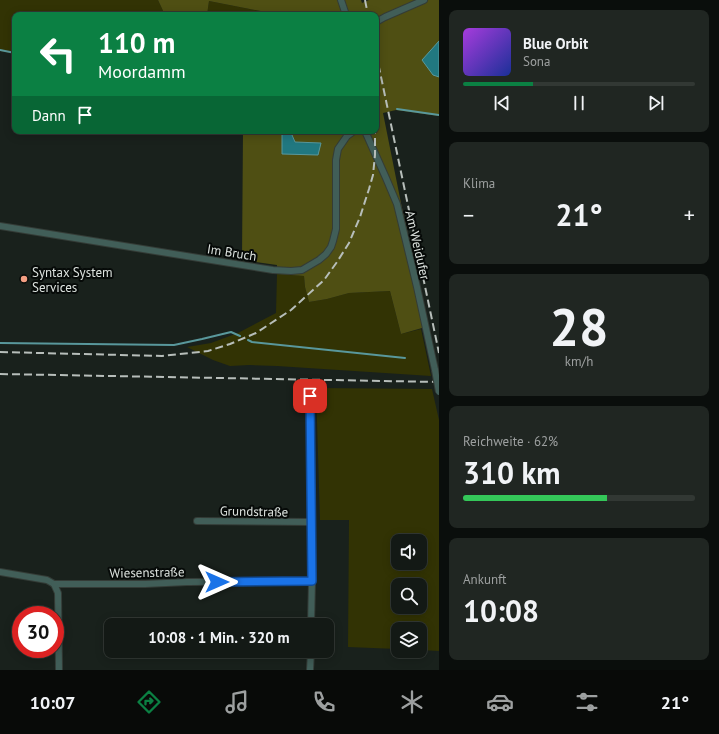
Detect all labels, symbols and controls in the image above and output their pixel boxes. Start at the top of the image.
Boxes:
text: 110 m [98,24,175,61]
icon: left [32,28,84,80]
text: Blue Orbit [523,34,588,53]
text: Sona [523,53,550,70]
text: Moordamm [98,60,186,83]
icon: previous [491,92,513,114]
icon: pause [568,92,590,114]
icon: next [645,92,667,114]
icon: arrive [74,104,96,126]
text: Dann [32,106,66,125]
text: Klima [463,175,495,192]
text: 21° [555,195,603,234]
text: − [463,201,474,229]
text: + [684,201,695,229]
street label: Am Weidufer [401,209,434,282]
street label: Im Bruch [206,240,258,265]
place label: Syntax System Services [32,264,113,296]
marker: Syntax System Services [19,274,29,284]
text: 28 [550,293,608,360]
text: km/h [565,353,593,370]
pin [293,379,327,413]
icon: arrive [299,385,321,407]
text: Reichweite · 62% [463,433,558,450]
text: 310 km [463,453,561,492]
street label: Grundstraße [220,502,288,521]
map controls [391,534,427,658]
button: sound [391,534,427,570]
position arrow [196,561,238,603]
street label: Wiesenstraße [109,563,185,582]
text: Ankunft [463,571,506,588]
button: search [391,578,427,614]
text: 10:08 [463,591,539,630]
speed limit sign: 30 [12,606,64,658]
button: layers [391,622,427,658]
text: 10:08 · 1 Min. · 320 m [148,628,290,647]
icon: directions [135,688,163,716]
icon: music [223,688,251,716]
icon: phone [310,688,338,716]
icon: climate [398,688,426,716]
icon: car [486,688,514,716]
icon: filters [573,688,601,716]
text: 10:07 [30,691,75,714]
text: 21° [661,691,689,714]

